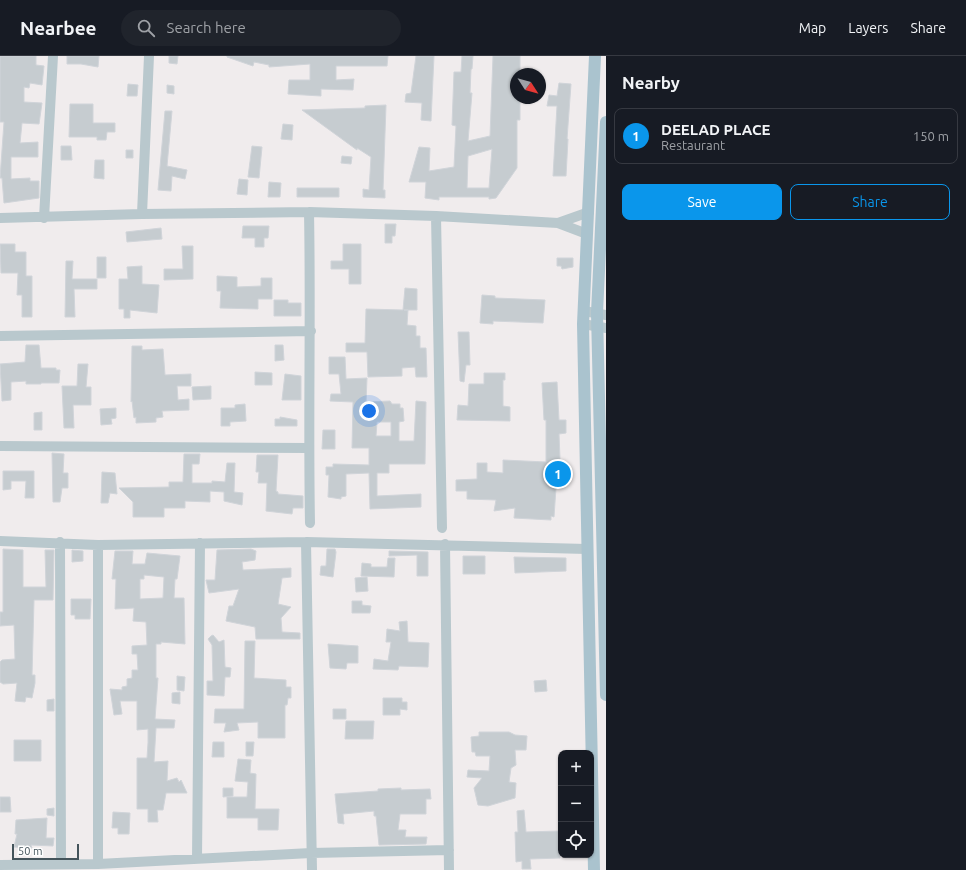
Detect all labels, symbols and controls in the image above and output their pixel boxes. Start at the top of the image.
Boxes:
search box [121,10,401,46]
text: Nearbee [20,17,97,39]
icon: search [135,17,157,39]
text: Search here [167,19,246,36]
text: Map [799,20,826,36]
text: Layers [848,20,888,36]
text: Share [910,20,946,36]
north arrow [510,68,546,104]
text: Nearby [622,73,680,92]
text: DEELAD PLACE [661,121,770,138]
text: 1 [632,129,640,143]
text: 150 m [913,129,949,143]
text: Restaurant [661,138,725,152]
button: Save [622,184,782,220]
button: Share [790,184,950,220]
your location [359,401,379,421]
pin: 1 [545,459,571,489]
map controls [558,750,594,858]
button: + [558,750,594,786]
button: − [558,786,594,822]
button: locate [558,822,594,858]
scale bar [12,842,79,861]
text: 50 m [18,845,42,857]

